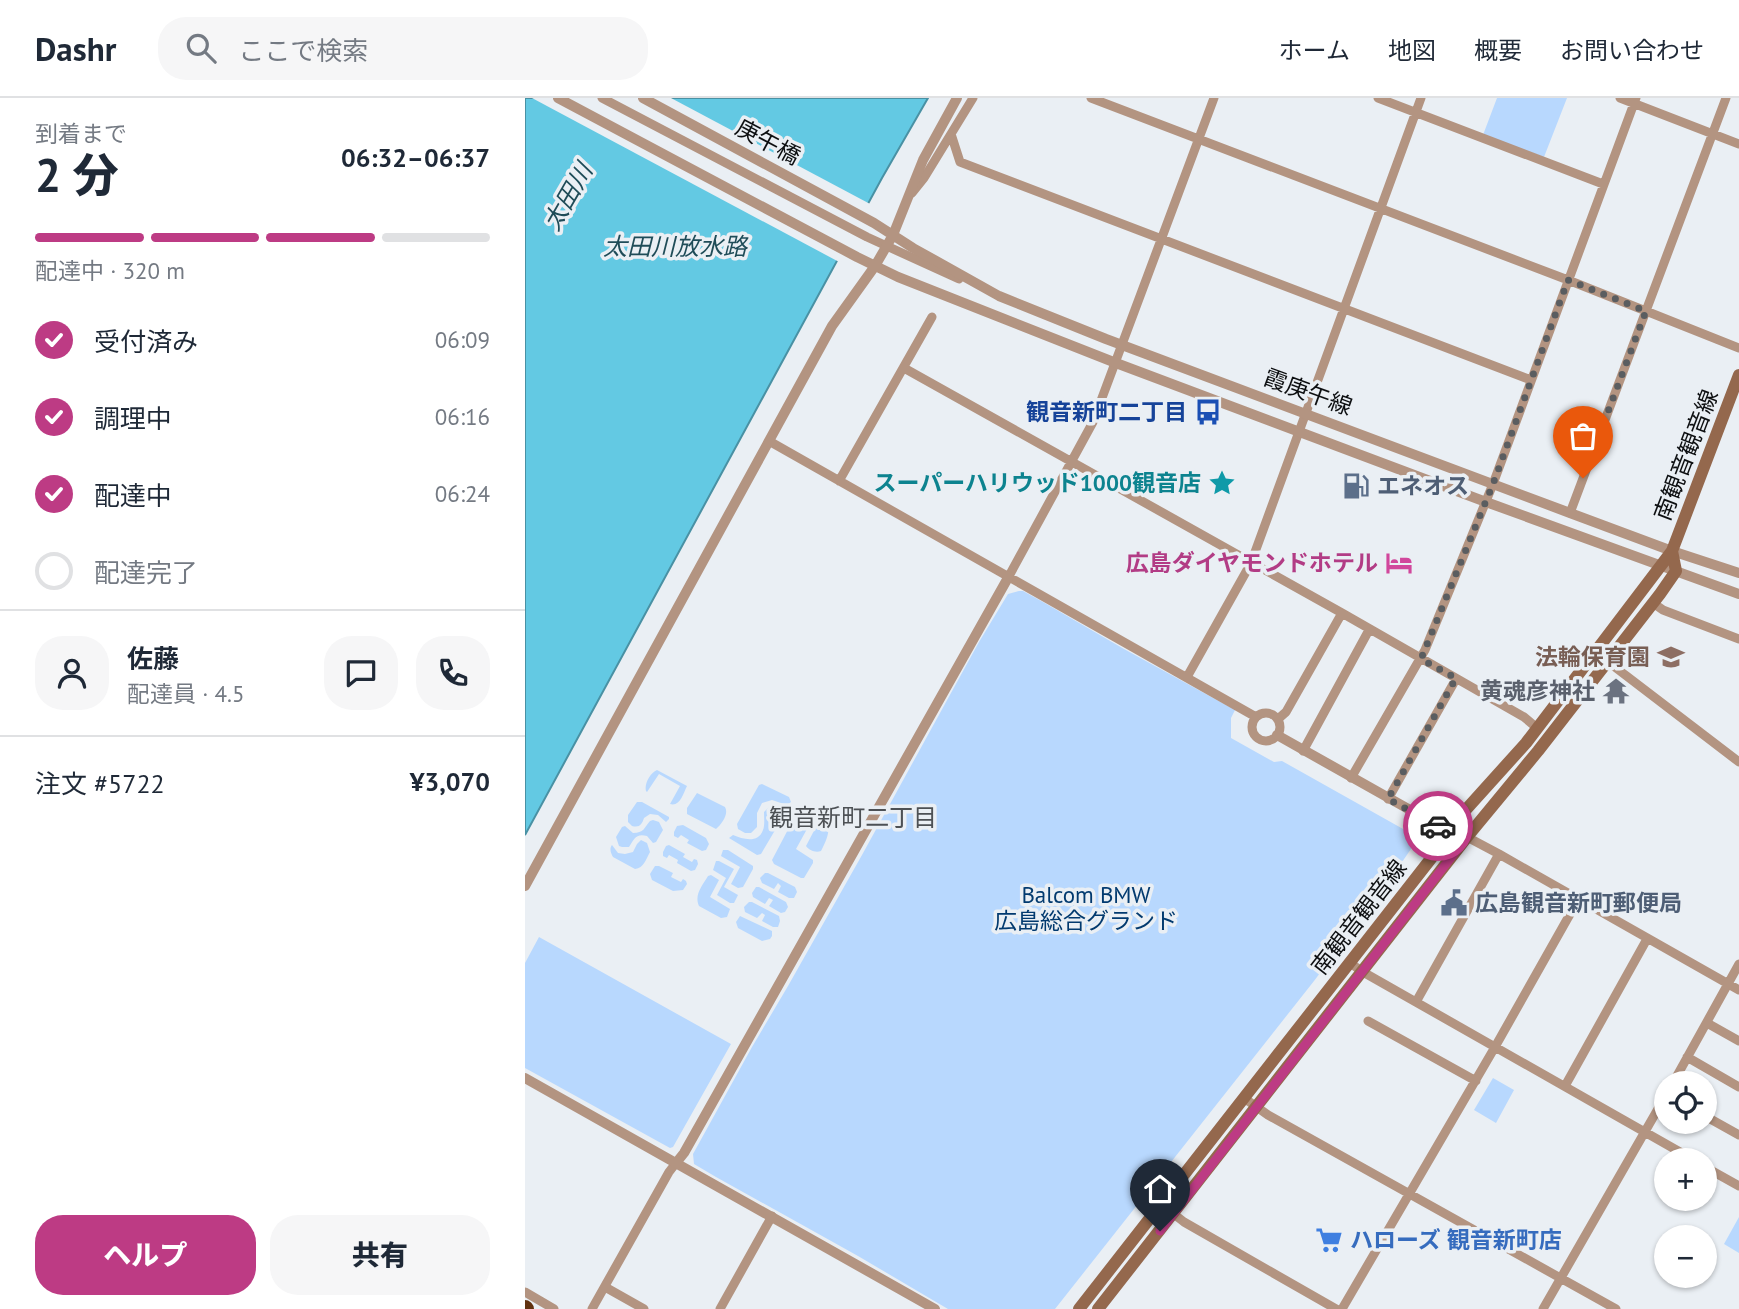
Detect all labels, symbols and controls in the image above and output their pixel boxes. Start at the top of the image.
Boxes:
search box [158,17,648,80]
text: Dashr [35,27,116,70]
icon: search [182,29,220,67]
text: ここで検索 [238,34,368,67]
text: ホーム [1279,35,1350,66]
text: 地図 [1388,35,1436,66]
text: 概要 [1474,35,1522,66]
text: お問い合わせ [1560,35,1704,66]
street label: 庚午橋 [731,113,806,171]
text: 到着まで [35,119,127,148]
text: 06:32–06:37 [341,141,490,174]
text: 2 分 [35,145,119,205]
water label: 太田川 [536,155,600,236]
water label: 太田川放水路 [603,231,749,262]
text: 配達中 · 320 m [35,256,185,285]
icon: check [35,321,73,359]
text: 受付済み [94,325,198,358]
text: 06:09 [435,325,490,354]
street label: 霞庚午線 [1260,362,1356,421]
street label: 南観音観音線 [1647,385,1724,524]
place label: 観音新町二丁目 [1026,397,1187,426]
bus stop icon: 観音新町二丁目 [1193,397,1223,427]
icon: check [35,398,73,436]
text: 調理中 [94,402,172,435]
text: 06:16 [435,402,490,431]
pin [1553,406,1613,478]
icon: bag [1564,417,1602,455]
place label: スーパーハリウッド1000観音店 [874,468,1201,497]
place icon: スーパーハリウッド1000観音店 [1207,468,1237,498]
fuel station icon: エネオス [1341,471,1371,501]
place label: エネオス [1377,471,1469,500]
icon: check [35,475,73,513]
text: 配達中 [94,479,172,512]
text: 06:24 [435,479,490,508]
place label: 広島ダイヤモンドホテル [1126,548,1378,577]
hotel icon: 広島ダイヤモンドホテル [1384,548,1414,578]
text: 配達完了 [94,556,198,589]
button: person [35,636,109,710]
button: chat [324,636,398,710]
button: phone [416,636,490,710]
text: 佐藤 [127,642,179,675]
place label: 法輪保育園 [1535,642,1650,671]
school or university icon: 法輪保育園 [1656,642,1686,672]
place label: 黄魂彦神社 [1480,676,1595,705]
temple icon: 黄魂彦神社 [1601,676,1631,706]
text: 配達員 · 4.5 [127,679,244,708]
text: ¥3,070 [410,765,490,798]
text: 注文 #5722 [35,767,165,800]
courier [1403,791,1473,861]
district label: 観音新町二丁目 [769,802,937,833]
icon: car [1419,807,1457,845]
street label: 南観音観音線 [1305,853,1413,980]
park label: Balcom BMW 広島総合グランド [994,880,1178,935]
public building icon: 広島観音新町郵便局 [1439,888,1469,918]
place label: 広島観音新町郵便局 [1475,888,1682,917]
map controls [1654,1071,1717,1288]
button: locate [1654,1071,1717,1134]
button: + [1654,1148,1717,1211]
pin [1130,1159,1190,1231]
icon: home [1141,1170,1179,1208]
button: ヘルプ [35,1215,256,1295]
button: 共有 [270,1215,490,1295]
supermarket icon: ハローズ 観音新町店 [1314,1225,1344,1255]
place label: ハローズ 観音新町店 [1350,1225,1562,1254]
button: − [1654,1225,1717,1288]

